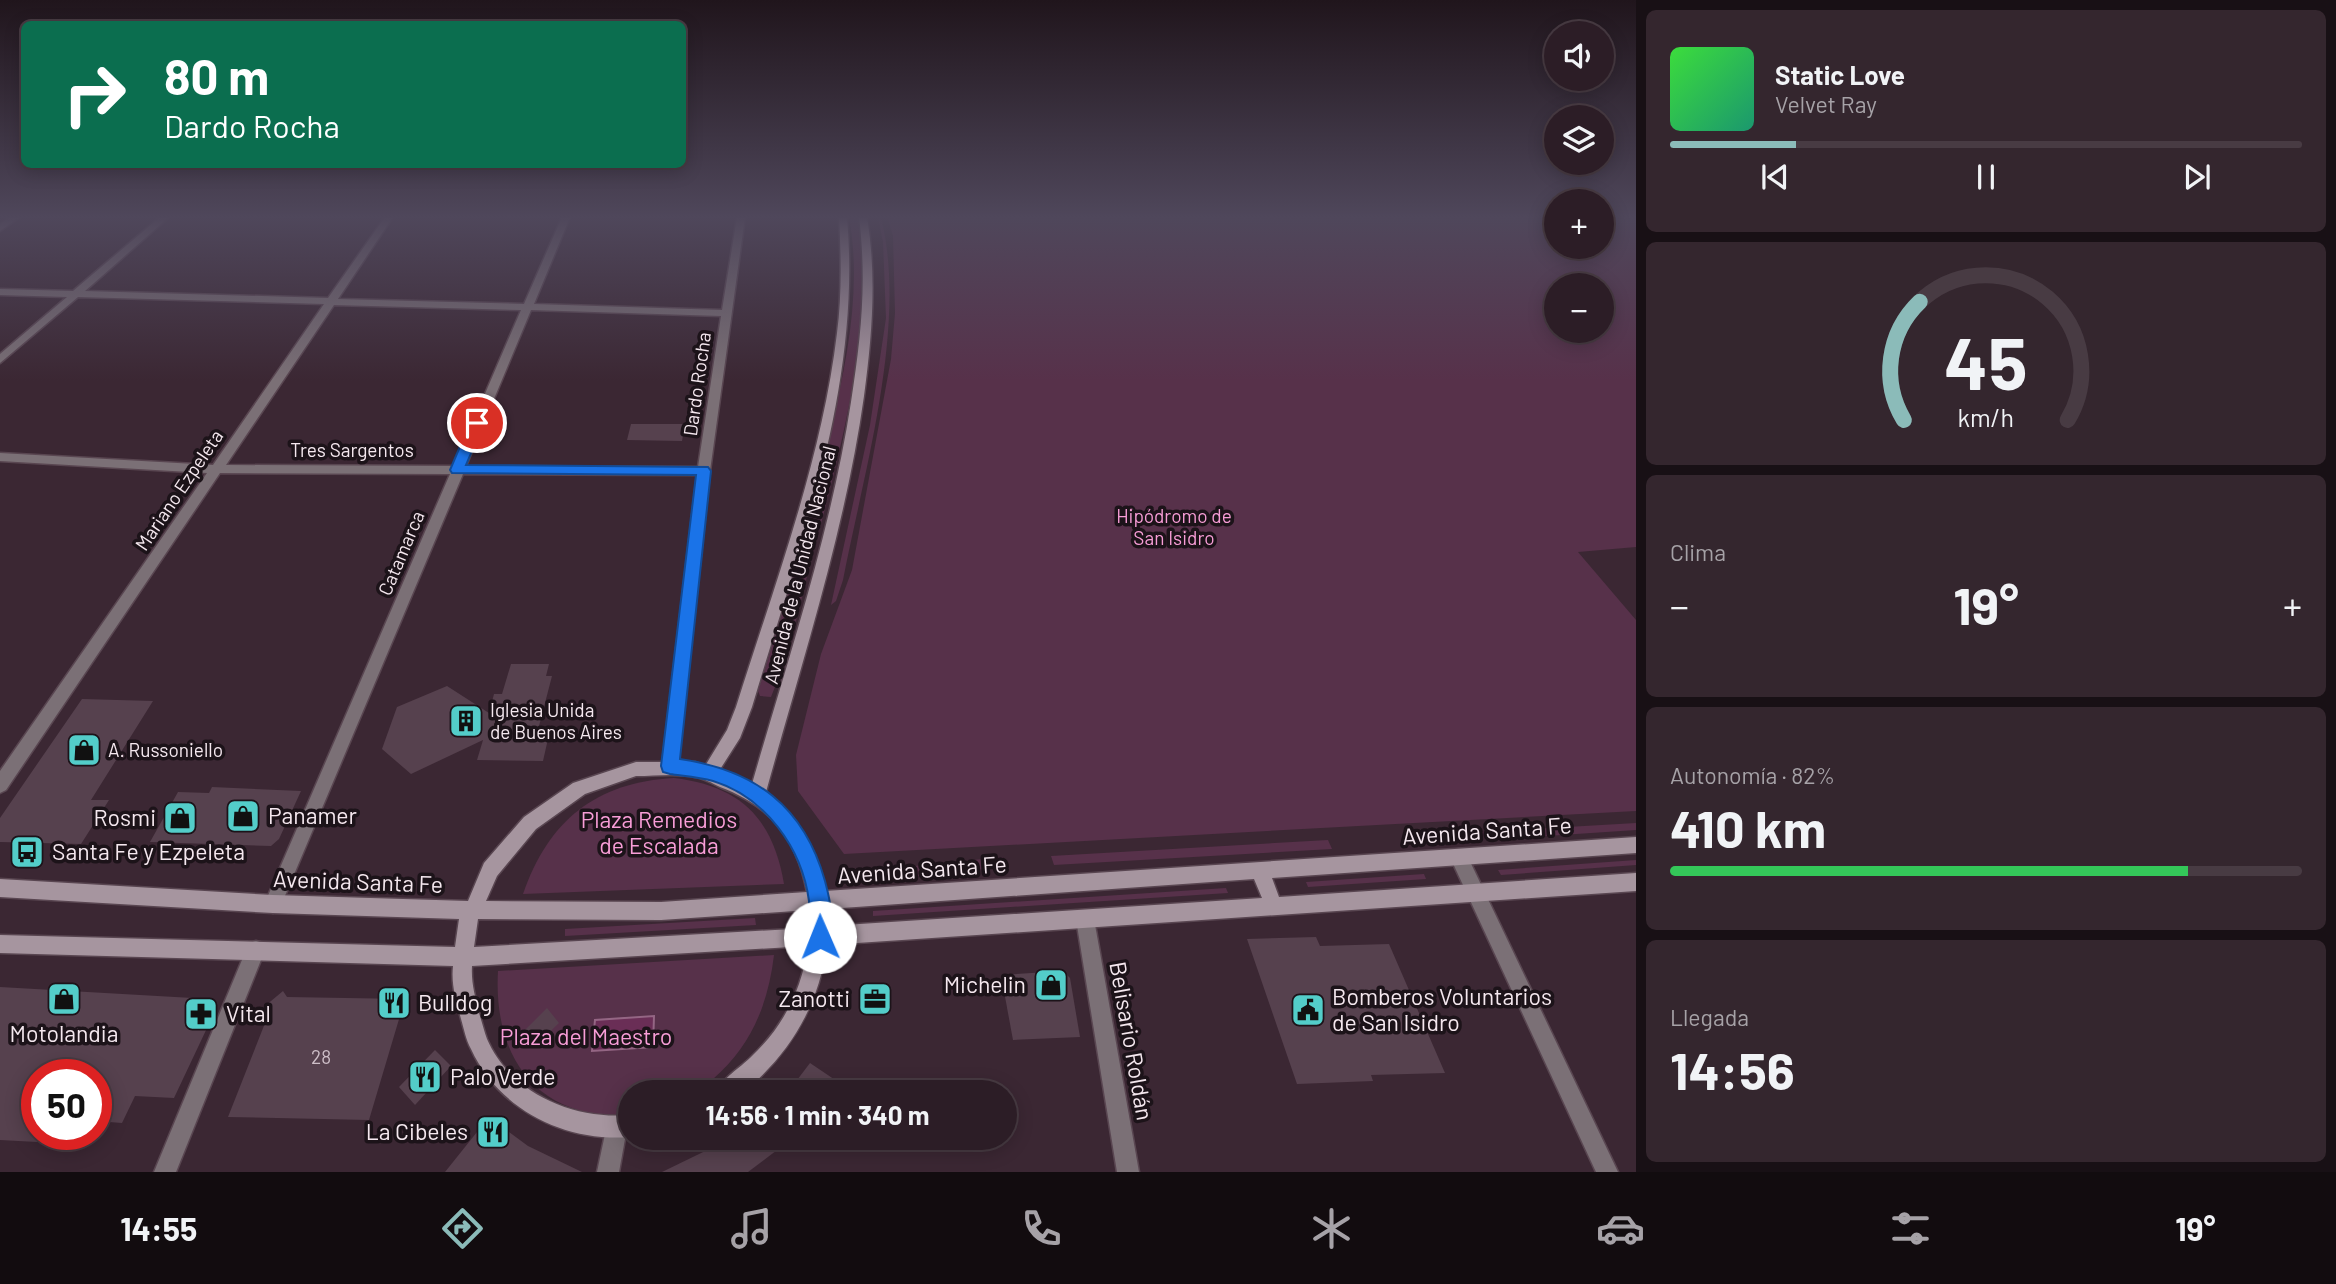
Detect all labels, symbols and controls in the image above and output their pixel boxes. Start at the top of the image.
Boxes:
map controls [1544,21,1614,343]
button: sound [1544,21,1614,91]
text: 80 m [164,46,269,105]
icon: right [49,49,140,140]
text: Static Love [1775,59,1905,90]
text: Velvet Ray [1775,90,1877,118]
button: layers [1544,105,1614,175]
text: Dardo Rocha [164,106,340,144]
icon: previous [1756,158,1794,196]
icon: pause [1967,158,2005,196]
icon: next [2178,158,2216,196]
button: + [1544,189,1614,259]
button: − [1544,273,1614,343]
text: 45 [1944,317,2028,405]
street label: Dardo Rocha [678,331,715,437]
pin [447,393,507,453]
text: km/h [1958,401,2014,431]
icon: arrive [458,404,496,442]
street label: Mariano Ezpeleta [130,425,227,554]
street label: Tres Sargentos [290,438,414,461]
street label: Avenida de la Unidad Nacional [759,443,840,686]
park label: Hipódromo de San Isidro [1116,504,1232,549]
street label: Catamarca [372,507,429,598]
text: Clima [1670,538,1726,566]
text: 19° [1953,573,2019,635]
text: − [1670,582,1689,628]
text: + [2283,582,2302,628]
place label: Iglesia Unida de Buenos Aires [490,698,622,743]
building icon: Iglesia Unida de Buenos Aires [447,702,485,740]
shop icon: A. Russoniello [65,731,103,769]
place label: A. Russoniello [108,738,223,761]
text: Autonomía · 82% [1670,761,1835,789]
text: 410 km [1670,796,1826,858]
shop icon: Panamer [224,797,262,835]
shop icon: Rosmi [161,799,199,837]
place label: Panamer [268,801,358,829]
place label: Rosmi [94,803,156,831]
park label: Plaza Remedios de Escalada [581,805,737,859]
street label: Avenida Santa Fe [1401,810,1573,850]
bus stop icon: Santa Fe y Ezpeleta [8,833,46,871]
place label: Santa Fe y Ezpeleta [52,837,245,865]
street label: Avenida Santa Fe [836,849,1008,889]
street label: Avenida Santa Fe [273,864,443,898]
position arrow [783,900,857,974]
street label: Belisario Roldán [1104,959,1160,1122]
shop icon: Michelin [1032,966,1070,1004]
place label: Michelin [944,970,1026,998]
shop icon: Motolandia [45,980,83,1018]
office icon: Zanotti [856,980,894,1018]
place label: Bomberos Voluntarios de San Isidro [1332,982,1552,1036]
restaurant icon: Bulldog [375,984,413,1022]
place label: Zanotti [778,984,850,1012]
place label: Bulldog [418,988,492,1016]
public building icon: Bomberos Voluntarios de San Isidro [1289,991,1327,1029]
pharmacy icon: Vital [182,995,220,1033]
place label: Vital [226,999,271,1027]
text: Llegada [1670,1003,1749,1031]
place label: Motolandia [10,1019,118,1047]
park label: Plaza del Maestro [500,1022,672,1050]
text: 14:56 [1670,1038,1795,1100]
house number: 28 [311,1045,331,1068]
restaurant icon: Palo Verde [406,1058,444,1096]
speed limit sign: 50 [21,1059,112,1150]
place label: Palo Verde [450,1062,555,1090]
text: 14:56 · 1 min · 340 m [706,1099,929,1130]
restaurant icon: La Cibeles [474,1113,512,1151]
place label: La Cibeles [366,1117,468,1145]
icon: directions [438,1204,487,1253]
icon: music [727,1204,776,1253]
icon: phone [1017,1204,1066,1253]
icon: climate [1307,1204,1356,1253]
icon: car [1596,1204,1645,1253]
icon: filters [1886,1204,1935,1253]
text: 14:55 [120,1209,197,1247]
text: 19° [2175,1209,2216,1247]

